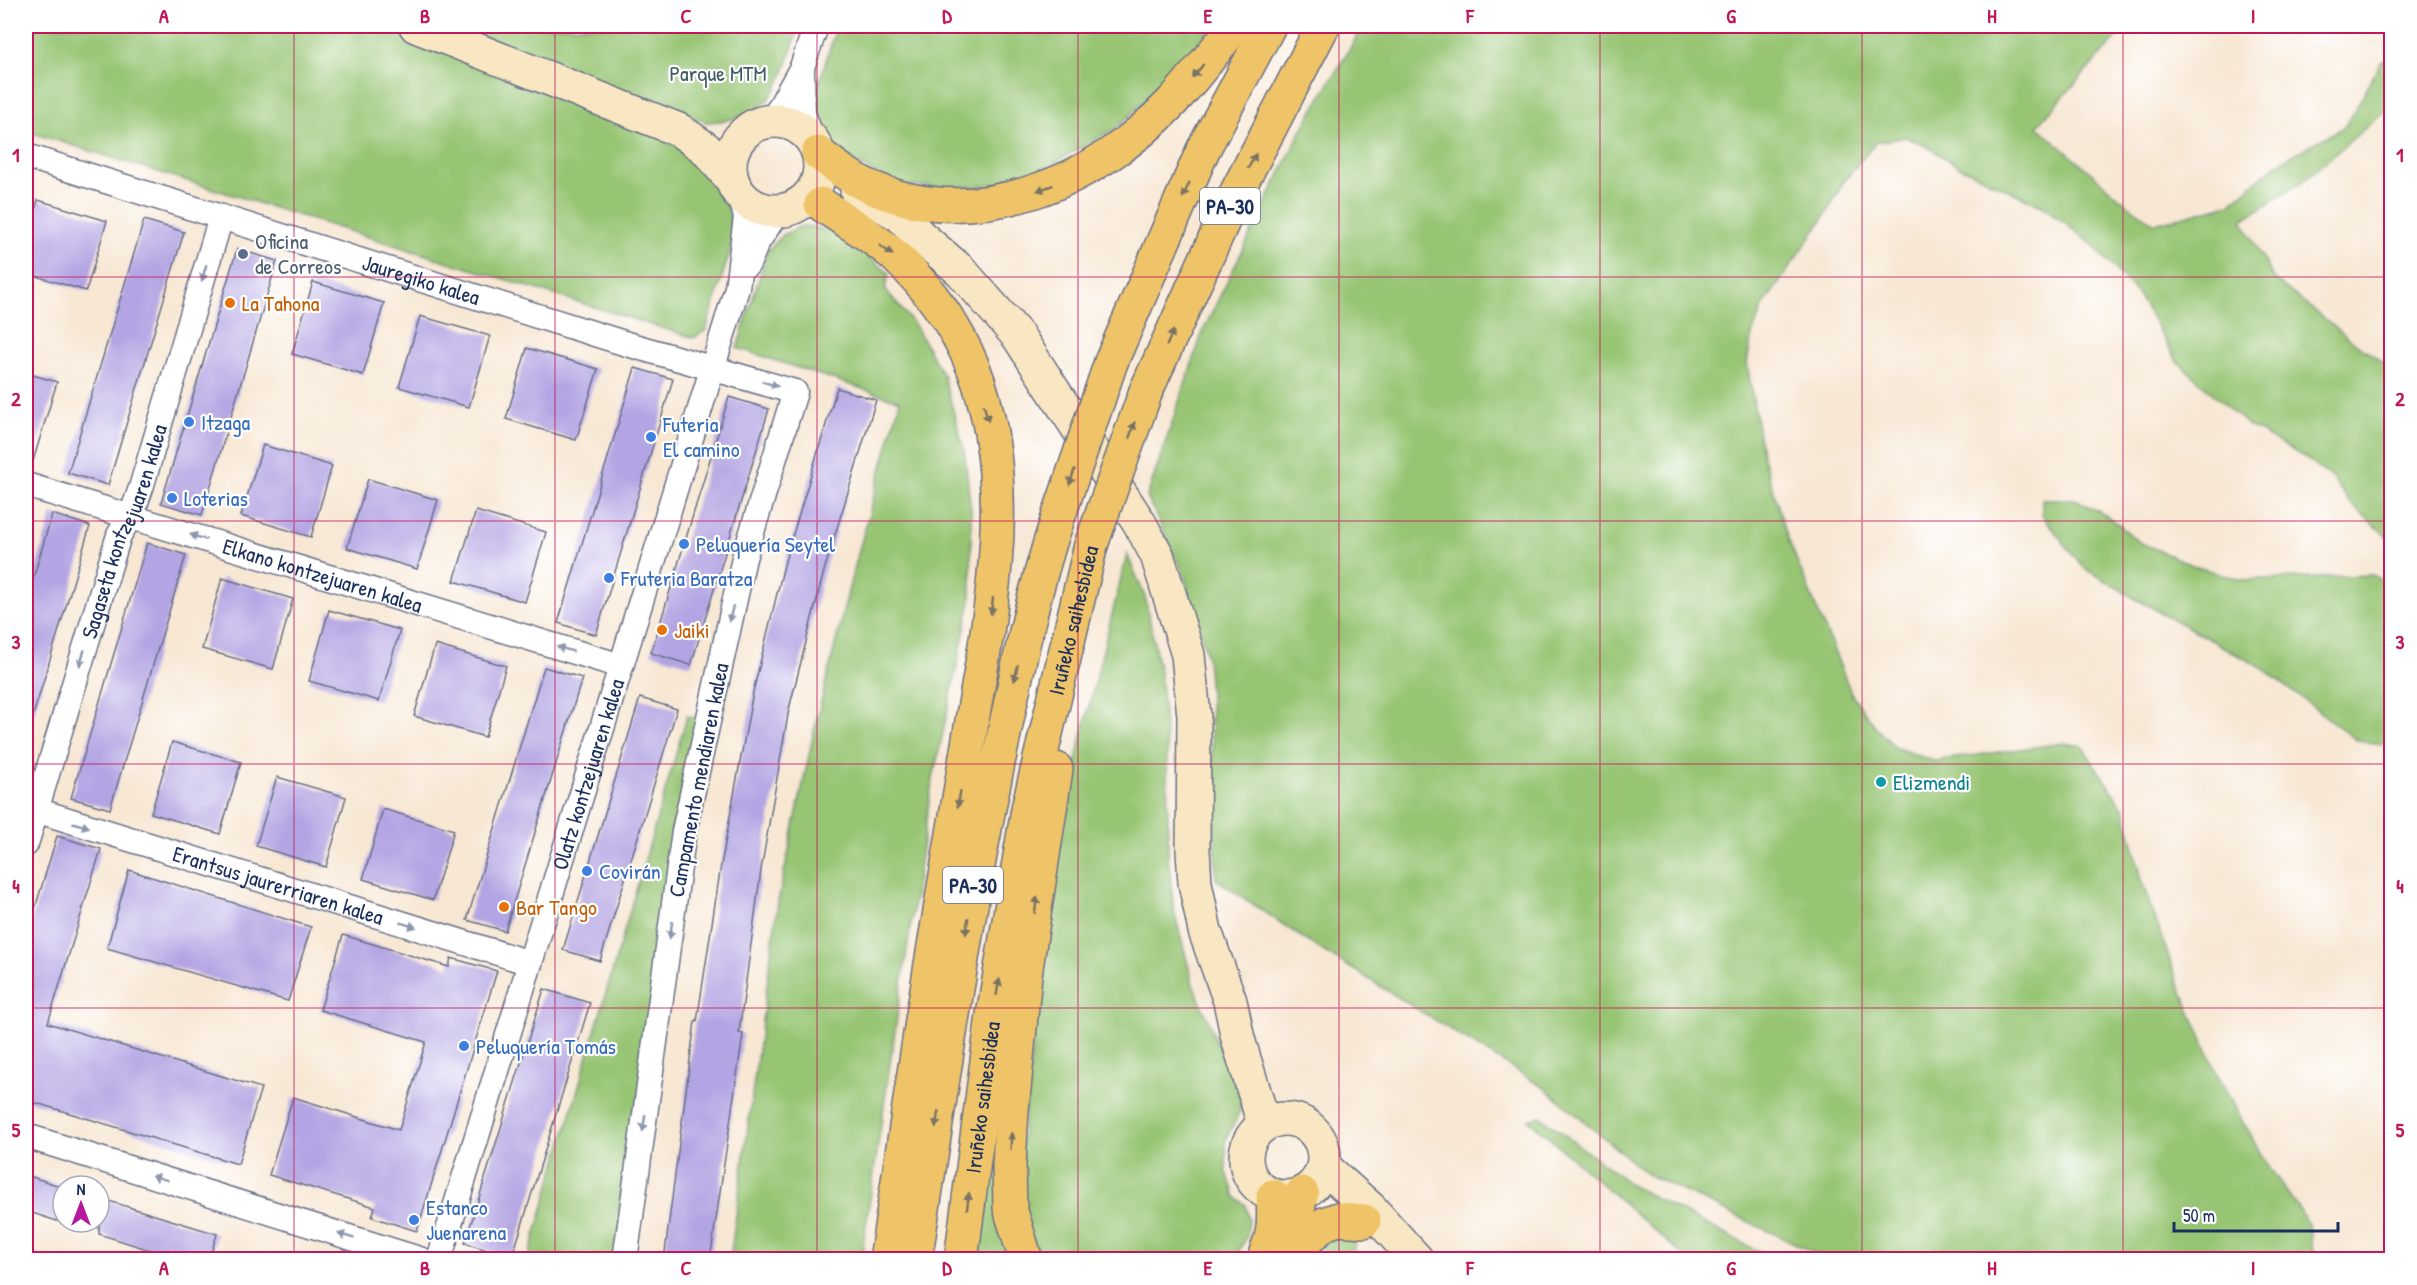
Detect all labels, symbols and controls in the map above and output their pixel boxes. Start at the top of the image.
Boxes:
text: A [159,2,169,29]
text: B [420,2,430,29]
text: C [681,2,692,29]
text: D [942,2,952,29]
text: E [1204,2,1213,29]
text: F [1465,2,1475,29]
text: G [1726,2,1736,29]
text: H [1987,2,1997,29]
text: I [2251,2,2255,29]
park label: Parque MTM [670,58,766,88]
one-way arrow [1191,63,1204,79]
text: 1 [12,141,20,168]
text: 1 [2396,141,2404,168]
one-way arrow [1247,152,1257,169]
one-way arrow [1181,181,1191,199]
one-way arrow [1036,184,1054,193]
road number: PA-30 [1200,188,1260,224]
place label: Oficina de Correos [255,226,341,281]
one-way arrow [877,244,893,256]
marker: Oficina de Correos [236,247,250,261]
street label: Jauregiko kalea [359,247,484,312]
one-way arrow [199,264,208,282]
place label: La Tahona [242,288,320,318]
marker: La Tahona [223,296,237,310]
one-way arrow [1165,328,1175,346]
one-way arrow [761,380,779,389]
text: 2 [11,385,21,412]
text: 2 [2395,385,2405,412]
one-way arrow [982,404,991,422]
place label: Itzaga [201,407,251,437]
place label: Futeria El camino [662,409,740,464]
marker: Itzaga [182,415,196,429]
street label: Sagaseta kontzejuaren kalea [74,420,174,642]
one-way arrow [1127,421,1137,439]
marker: Futeria El camino [644,430,658,444]
one-way arrow [1066,468,1076,486]
place label: Loterias [184,483,248,513]
marker: Loterias [165,491,179,505]
place label: Peluquería Seytel [696,529,835,559]
street label: Elkano kontzejuaren kalea [219,531,426,620]
one-way arrow [189,532,207,541]
marker: Peluquería Seytel [677,537,691,551]
street label: Iruñeko saihesbidea [1041,542,1105,698]
place label: Fruteria Baratza [620,563,753,593]
marker: Fruteria Baratza [602,571,616,585]
one-way arrow [987,597,996,616]
one-way arrow [725,605,735,624]
place label: Jaiki [674,615,710,645]
marker: Jaiki [655,623,669,637]
text: 3 [12,628,21,655]
text: 3 [2396,628,2405,655]
one-way arrow [556,644,574,653]
one-way arrow [77,649,86,667]
street label: Campamento mendiaren kalea [661,660,735,900]
one-way arrow [1011,664,1021,682]
street label: Olatz kontzejuaren kalea [544,675,631,874]
place label: Elizmendi [1893,767,1970,797]
marker: Elizmendi [1874,775,1888,789]
one-way arrow [954,789,963,808]
one-way arrow [72,821,90,830]
street label: Erantsus jaurerriaren kalea [169,838,388,932]
place label: Covirán [599,856,661,886]
marker: Covirán [580,864,594,878]
road number: PA-30 [943,867,1003,903]
text: 4 [12,872,20,899]
text: 4 [2396,872,2404,899]
place label: Bar Tango [516,892,597,922]
one-way arrow [1032,896,1041,915]
marker: Bar Tango [497,900,511,914]
one-way arrow [962,917,971,936]
one-way arrow [666,920,676,939]
one-way arrow [399,921,417,930]
one-way arrow [993,978,1002,997]
street label: Iruñeko saihesbidea [957,1019,1007,1175]
place label: Peluquería Tomás [476,1031,616,1061]
marker: Peluquería Tomás [457,1039,471,1053]
one-way arrow [933,1110,942,1129]
one-way arrow [640,1113,649,1132]
text: 5 [12,1116,21,1143]
text: 5 [2396,1116,2405,1143]
one-way arrow [1006,1131,1015,1150]
one-way arrow [150,1173,168,1182]
north arrow [51,1174,111,1234]
text: N [77,1178,86,1200]
place label: Estanco Juenarena [426,1192,506,1247]
one-way arrow [964,1192,973,1211]
scale bar [2174,1195,2338,1233]
text: 50 m [2183,1203,2215,1228]
marker: Estanco Juenarena [407,1213,421,1227]
one-way arrow [337,1231,355,1240]
text: A [159,1254,169,1281]
text: B [420,1254,430,1281]
text: C [681,1254,692,1281]
text: D [942,1254,952,1281]
text: E [1204,1254,1213,1281]
text: F [1465,1254,1475,1281]
text: G [1726,1254,1736,1281]
text: H [1987,1254,1997,1281]
text: I [2251,1254,2255,1281]

